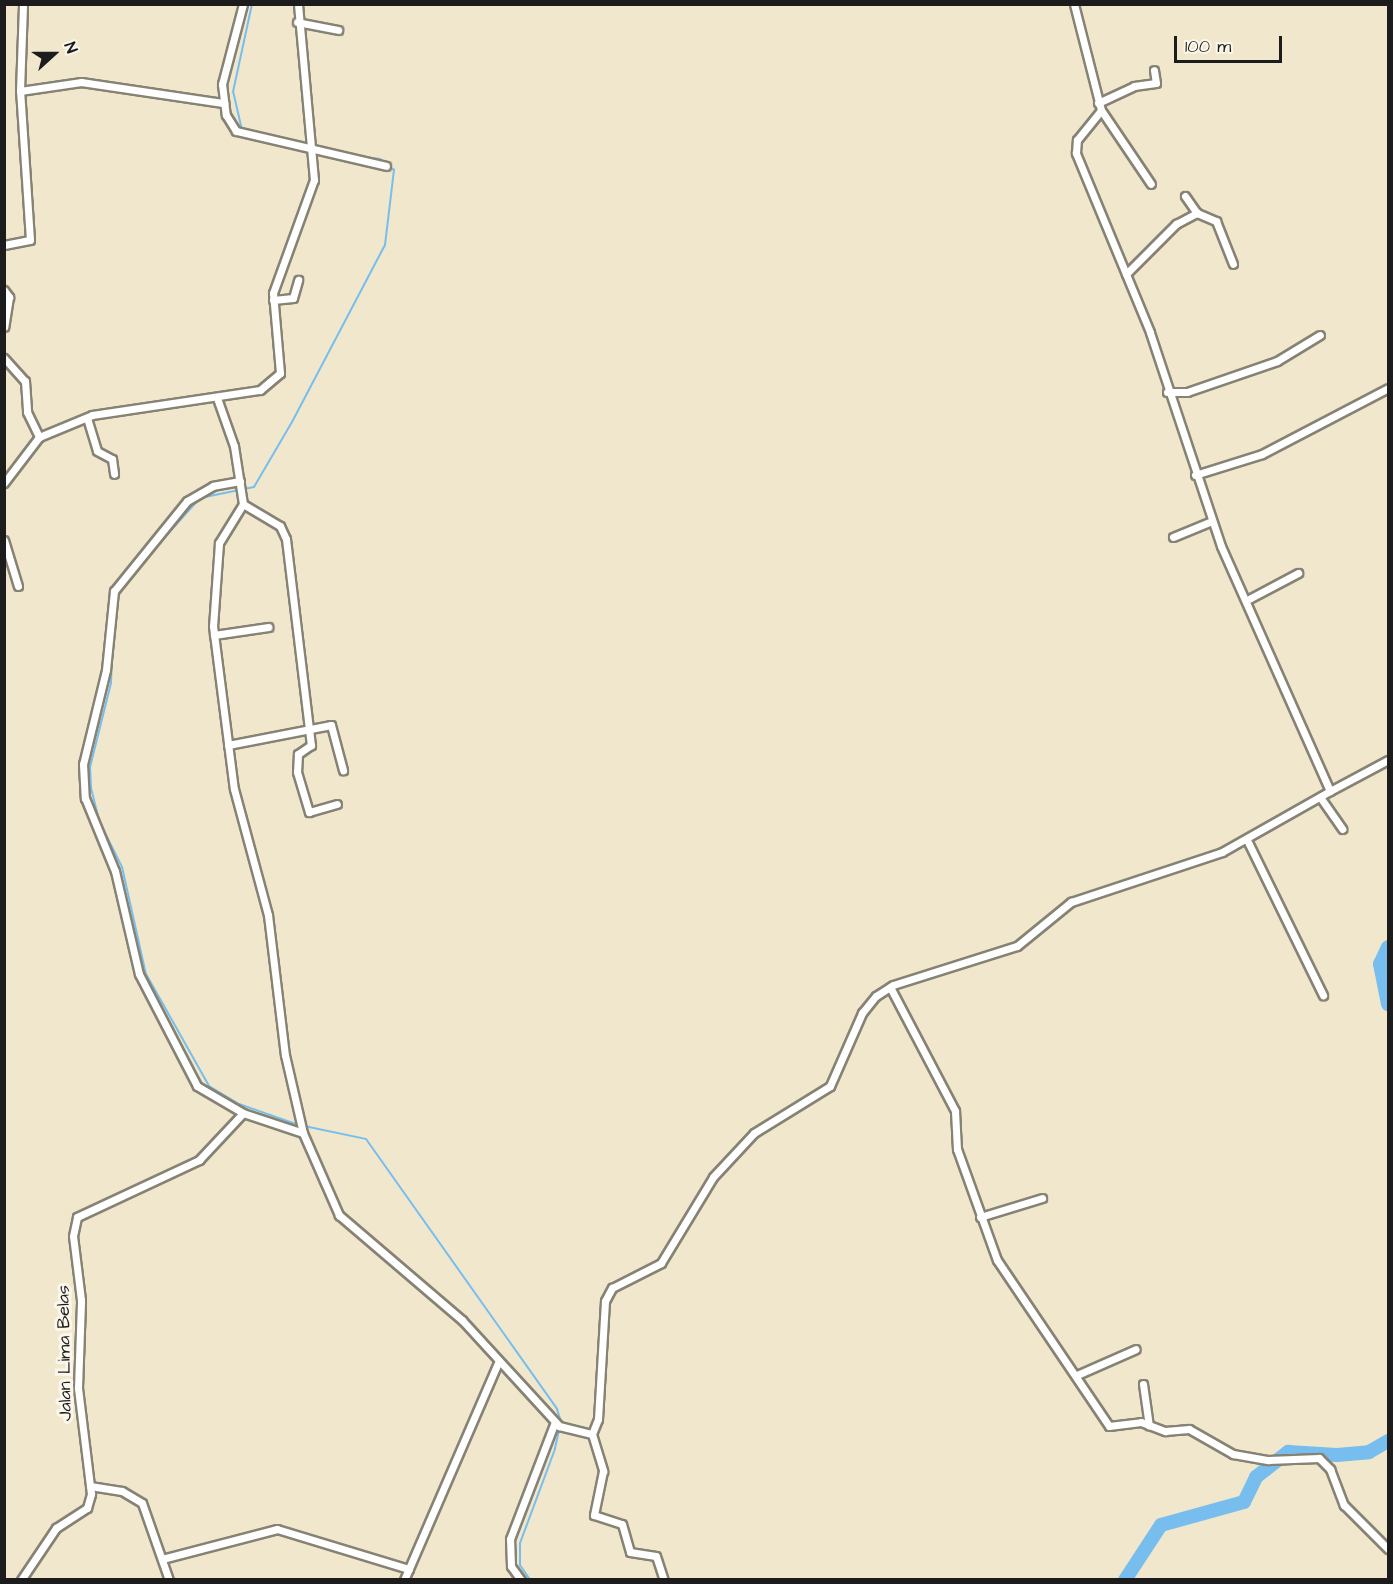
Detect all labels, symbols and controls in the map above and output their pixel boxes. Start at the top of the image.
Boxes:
north arrow [24,24,84,84]
scale bar [1177,24,1285,62]
text: 100 m [1185,34,1231,59]
text: N [59,39,83,56]
street label: Jalan Lima Belas [53,1285,77,1421]

